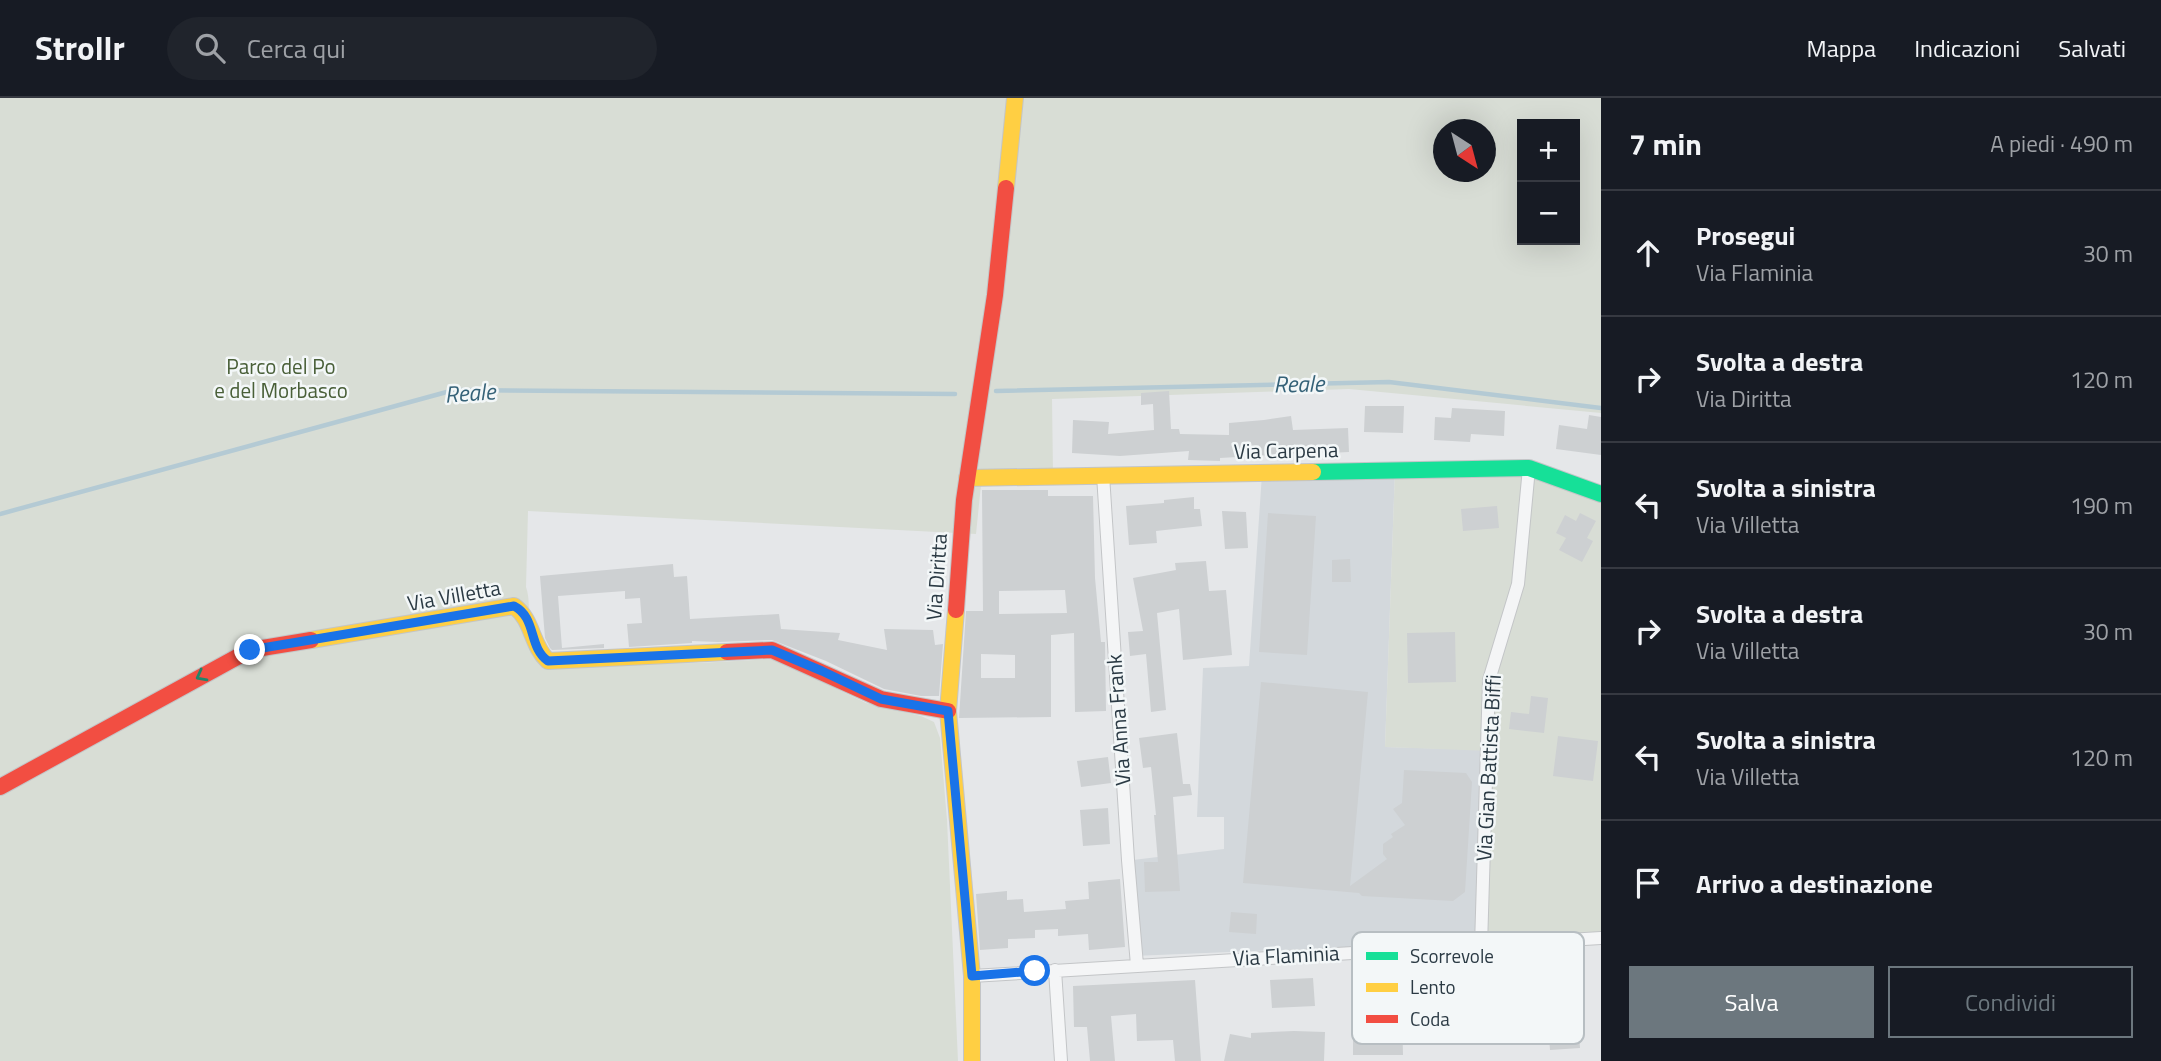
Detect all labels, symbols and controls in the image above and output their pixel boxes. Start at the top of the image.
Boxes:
search box [167,17,657,80]
text: Strollr [35,23,125,73]
icon: search [191,29,229,67]
text: Cerca qui [247,29,346,68]
text: Mappa [1807,30,1876,66]
text: Indicazioni [1914,30,2020,66]
text: Salvati [2058,30,2126,66]
north arrow [1433,119,1496,182]
map controls [1517,119,1580,245]
button: + [1517,119,1580,182]
text: 7 min [1629,121,1702,167]
text: A piedi · 490 m [1990,126,2133,161]
button: − [1517,182,1580,245]
text: Prosegui [1696,216,1795,255]
icon: ahead [1629,234,1667,272]
text: 30 m [2083,236,2133,271]
text: Via Flaminia [1696,255,1813,290]
text: Svolta a destra [1696,342,1863,381]
park label: Parco del Po e del Morbasco [214,350,348,406]
icon: right [1629,360,1667,398]
text: 120 m [2070,362,2133,397]
water label: Reale [1273,366,1326,401]
water label: Reale [444,373,498,412]
text: Via Diritta [1696,381,1792,416]
street label: Via Carpena [1233,433,1339,467]
text: Svolta a sinistra [1696,468,1876,507]
icon: left [1629,486,1667,524]
text: 190 m [2070,488,2133,523]
text: Via Villetta [1696,507,1799,542]
street label: Via Diritta [917,532,955,622]
street label: Via Villetta [405,571,504,619]
text: Svolta a destra [1696,594,1863,633]
icon: right [1629,612,1667,650]
text: 30 m [2083,614,2133,649]
text: Via Villetta [1696,633,1799,668]
route end [234,634,265,665]
street label: Via Anna Frank [1097,653,1139,787]
one-way arrow [196,668,208,681]
street label: Via Gian Battista Biffi [1467,674,1509,862]
text: Svolta a sinistra [1696,720,1876,759]
icon: left [1629,738,1667,776]
text: 120 m [2070,740,2133,775]
text: Via Villetta [1696,759,1799,794]
icon: arrive [1629,864,1667,902]
text: Arrivo a destinazione [1696,864,1933,903]
legend [1352,932,1584,1044]
street label: Via Flaminia [1232,936,1341,974]
text: Scorrevole [1410,941,1494,970]
route start [1019,955,1050,986]
button: Salva [1629,966,1874,1038]
button: Condividi [1888,966,2133,1038]
text: Lento [1410,972,1455,1001]
text: Coda [1410,1004,1450,1033]

